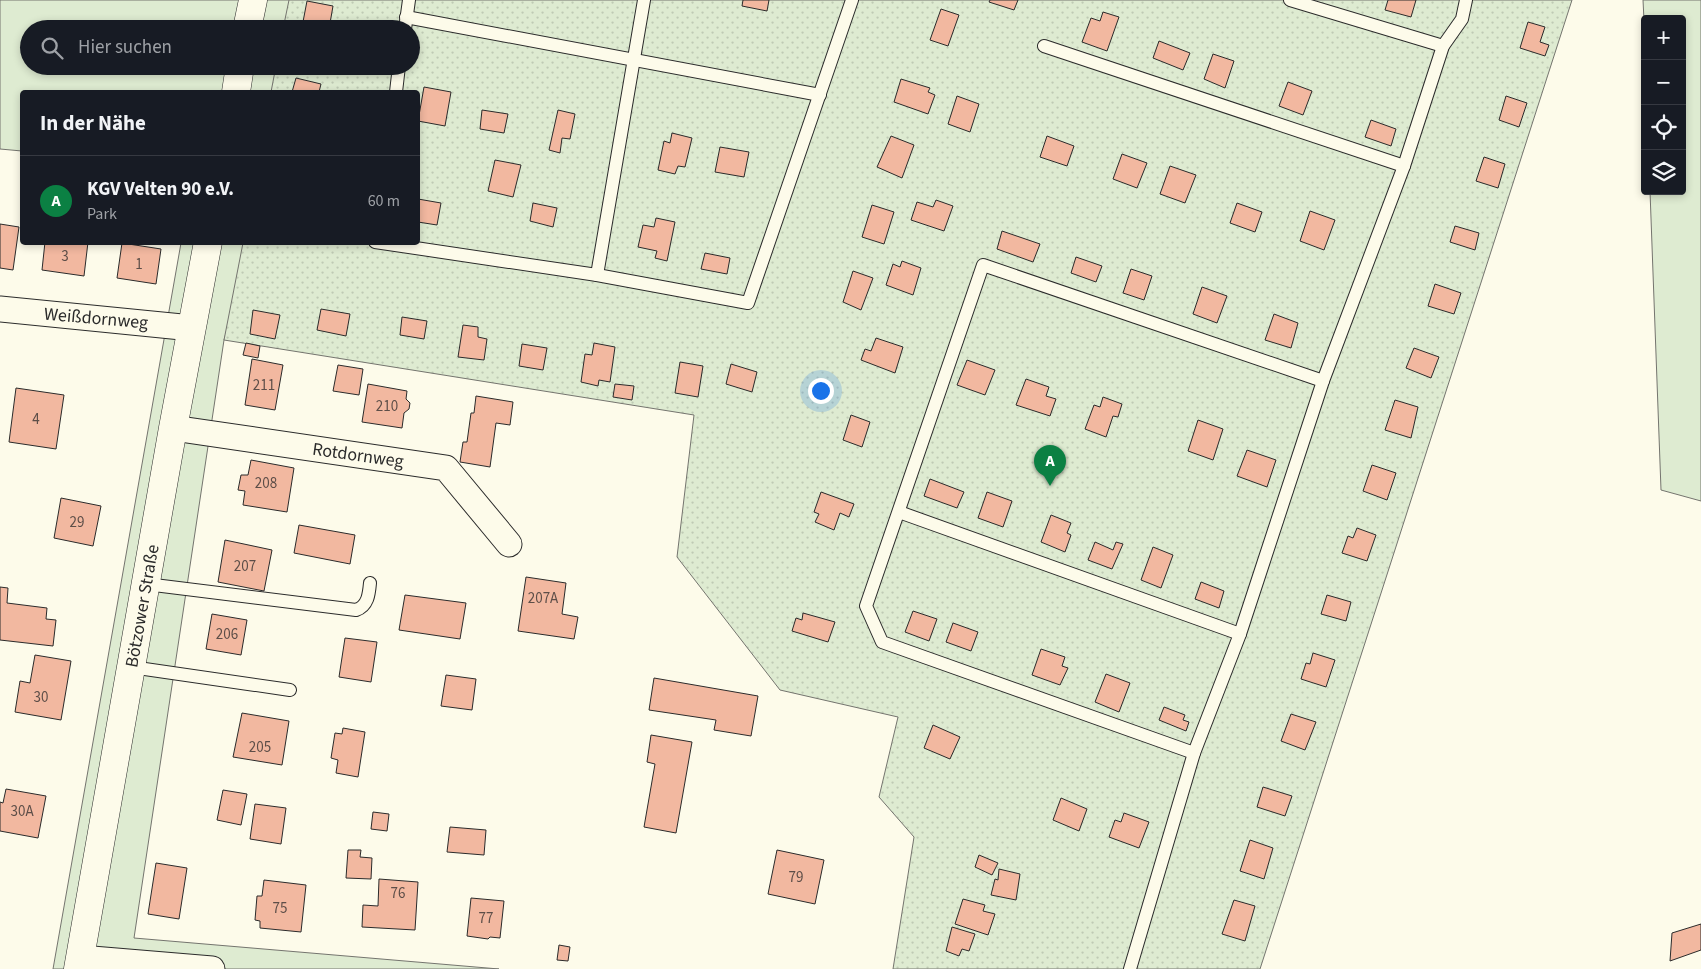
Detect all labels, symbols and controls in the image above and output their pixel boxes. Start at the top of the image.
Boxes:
map controls [1641,15,1686,195]
button: + [1641,15,1686,60]
search box [20,20,420,75]
icon: search [38,34,66,62]
text: Hier suchen [78,34,172,61]
button: − [1641,60,1686,105]
button: locate [1641,105,1686,150]
text: In der Nähe [40,108,146,138]
button: layers [1641,150,1686,195]
text: KGV Velten 90 e.V. [87,176,234,203]
text: A [51,190,61,212]
text: 60 m [368,190,400,212]
text: Park [87,203,117,225]
house number: 3 [61,246,69,267]
house number: 1 [135,254,143,275]
street label: Weißdornweg [43,301,149,336]
house number: 211 [253,375,275,396]
your location [808,378,834,404]
house number: 210 [376,396,398,417]
house number: 4 [32,409,40,430]
street label: Rotdornweg [311,437,405,474]
pin: A [1034,445,1066,486]
house number: 208 [255,473,277,494]
house number: 29 [70,512,84,533]
street label: Bötzower Straße [119,543,166,670]
house number: 207 [234,556,256,577]
house number: 207A [528,588,559,609]
house number: 206 [216,624,238,645]
house number: 30 [34,687,48,708]
house number: 205 [249,737,271,758]
house number: 30A [10,801,34,822]
house number: 79 [789,867,803,888]
house number: 76 [391,883,405,904]
house number: 75 [273,898,287,919]
house number: 77 [479,908,493,929]

